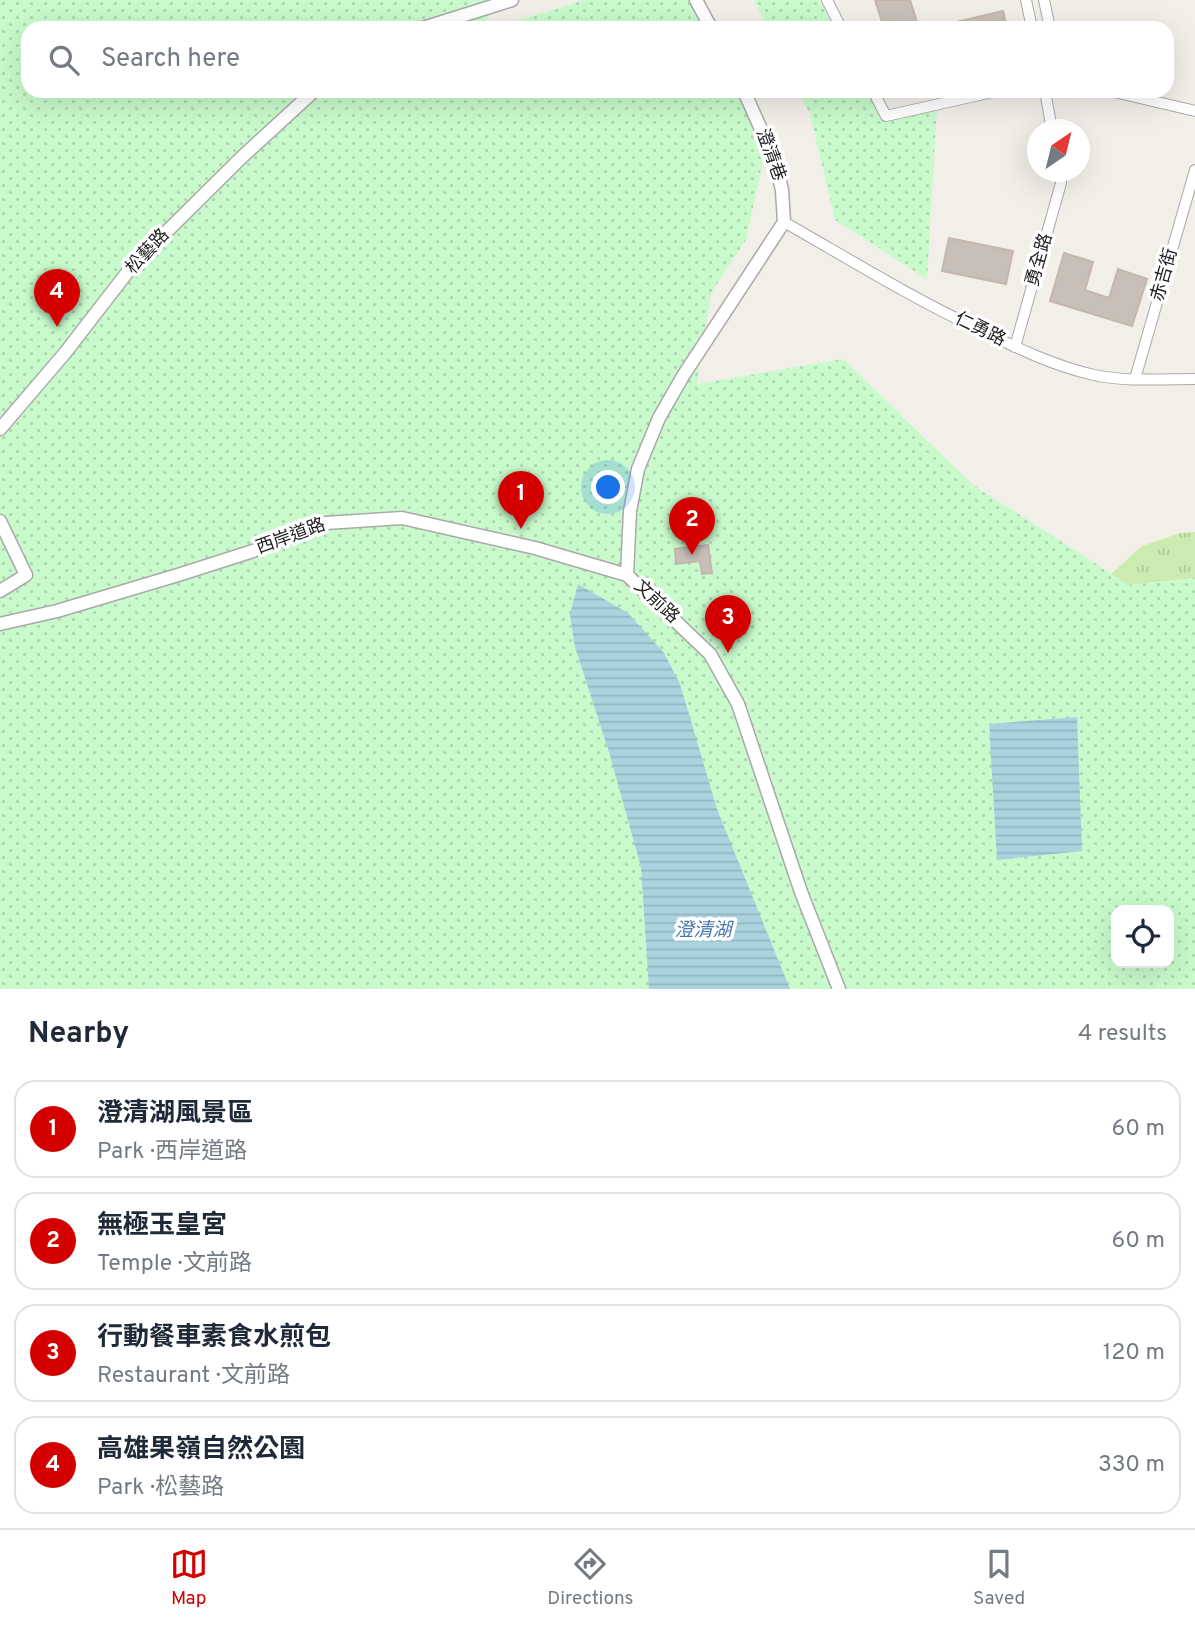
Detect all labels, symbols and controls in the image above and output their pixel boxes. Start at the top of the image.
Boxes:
search box [21,21,1174,98]
icon: search [45,41,83,79]
text: Search here [101,43,240,76]
north arrow [1027,119,1090,182]
street label: 澄清巷 [750,126,790,184]
street label: 松藝路 [121,224,175,280]
street label: 勇全路 [1022,231,1058,289]
street label: 赤吉街 [1147,246,1183,304]
pin: 4 [34,269,80,327]
street label: 仁勇路 [951,308,1009,352]
your location [591,470,625,504]
pin: 1 [498,471,544,529]
pin: 2 [669,497,715,555]
street label: 西岸道路 [253,514,329,560]
street label: 文前路 [628,575,684,629]
pin: 3 [705,595,751,653]
map controls [1111,905,1174,968]
button: locate [1111,905,1174,968]
water label: 澄清湖 [674,919,734,943]
text: Nearby [28,1016,129,1053]
text: 4 results [1078,1020,1167,1049]
text: 澄清湖風景區 [97,1098,253,1131]
text: 1 [48,1115,58,1144]
text: 60 m [1112,1115,1165,1144]
text: Park · 西岸道路 [97,1138,247,1167]
text: 無極玉皇宮 [97,1210,227,1243]
text: 2 [46,1227,60,1256]
text: 60 m [1112,1227,1165,1256]
text: Temple · 文前路 [97,1250,252,1279]
text: 行動餐車素食水煎包 [97,1322,331,1355]
text: 3 [46,1339,60,1368]
text: 120 m [1103,1339,1165,1368]
text: Restaurant · 文前路 [97,1362,290,1391]
text: 高雄果嶺自然公園 [97,1434,305,1467]
text: 4 [46,1451,60,1480]
text: 330 m [1098,1451,1165,1480]
text: Park · 松藝路 [97,1474,224,1503]
tab: Map [170,1545,208,1611]
tab: Directions [547,1545,634,1611]
tab: Saved [973,1545,1025,1611]

